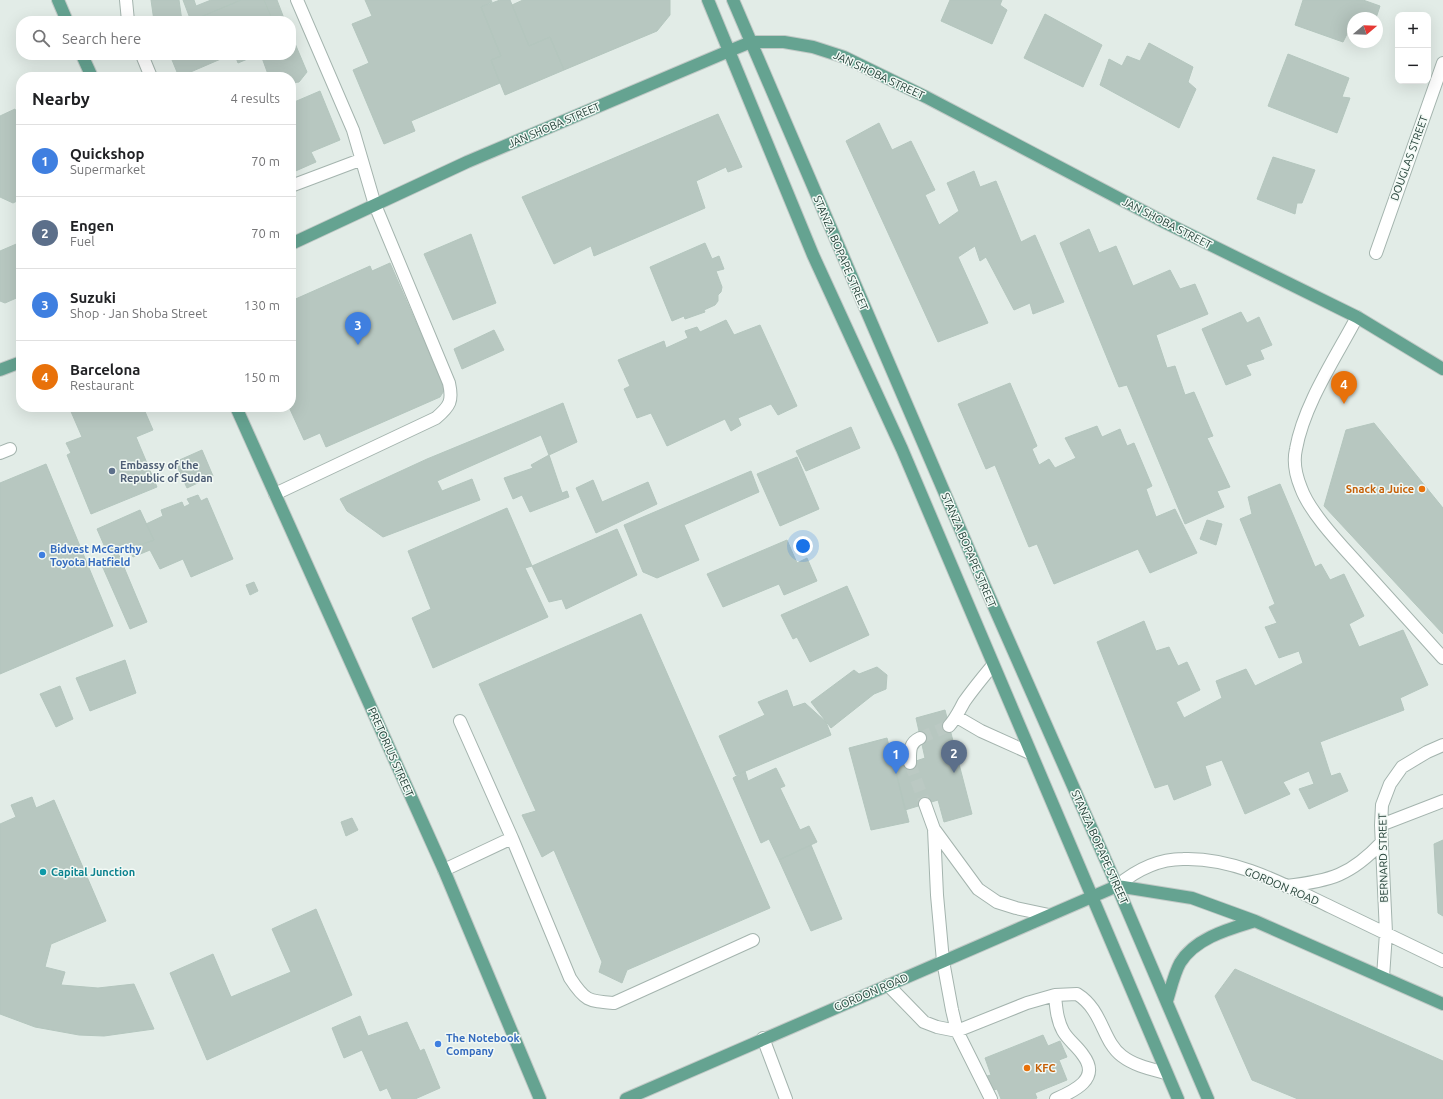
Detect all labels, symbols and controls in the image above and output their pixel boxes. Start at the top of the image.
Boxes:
north arrow [1347,12,1383,48]
map controls [1395,12,1431,84]
button: + [1395,12,1431,48]
search box [16,16,296,60]
icon: search [30,27,52,49]
text: Search here [62,30,141,47]
button: − [1395,48,1431,84]
street label: JAN SHOBA STREET [832,49,926,101]
text: Nearby [32,89,90,108]
text: 4 results [230,91,280,105]
street label: JAN SHOBA STREET [506,100,602,150]
street label: DOUGLAS STREET [1388,114,1430,202]
text: Quickshop [70,145,144,162]
text: 1 [41,154,49,168]
text: 70 m [251,154,280,168]
text: Supermarket [70,162,145,176]
street label: STANZA BOPAPE STREET [811,194,871,312]
street label: JAN SHOBA STREET [1120,195,1214,251]
text: Engen [70,217,114,234]
text: 2 [41,226,49,240]
text: 70 m [251,226,280,240]
text: Fuel [70,234,95,248]
text: Suzuki [70,289,116,306]
text: 3 [41,298,49,312]
text: 130 m [244,298,280,312]
text: Shop · Jan Shoba Street [70,306,207,320]
pin: 3 [345,312,371,345]
text: Barcelona [70,361,140,378]
text: 4 [41,370,49,384]
text: 150 m [244,370,280,384]
pin: 4 [1331,371,1357,404]
text: Restaurant [70,378,134,392]
place label: Embassy of the Republic of Sudan [120,459,213,484]
marker: Embassy of the Republic of Sudan [107,466,117,476]
place label: Snack a Juice [1346,483,1414,495]
marker: Snack a Juice [1417,484,1427,494]
street label: STANZA BOPAPE STREET [939,491,999,609]
your location [793,536,813,556]
place label: Bidvest McCarthy Toyota Hatfield [50,543,141,568]
marker: Bidvest McCarthy Toyota Hatfield [37,550,47,560]
street label: PRETORIUS STREET [366,705,416,799]
pin: 2 [941,740,967,773]
pin: 1 [883,741,909,774]
street label: STANZA BOPAPE STREET [1069,788,1131,906]
street label: BERNARD STREET [1376,813,1390,903]
street label: GORDON ROAD [1243,865,1321,907]
place label: Capital Junction [51,866,135,878]
marker: Capital Junction [38,867,48,877]
street label: GORDON ROAD [832,971,910,1013]
place label: The Notebook Company [446,1032,521,1057]
marker: The Notebook Company [433,1039,443,1049]
place label: KFC [1035,1062,1055,1074]
marker: KFC [1022,1063,1032,1073]

